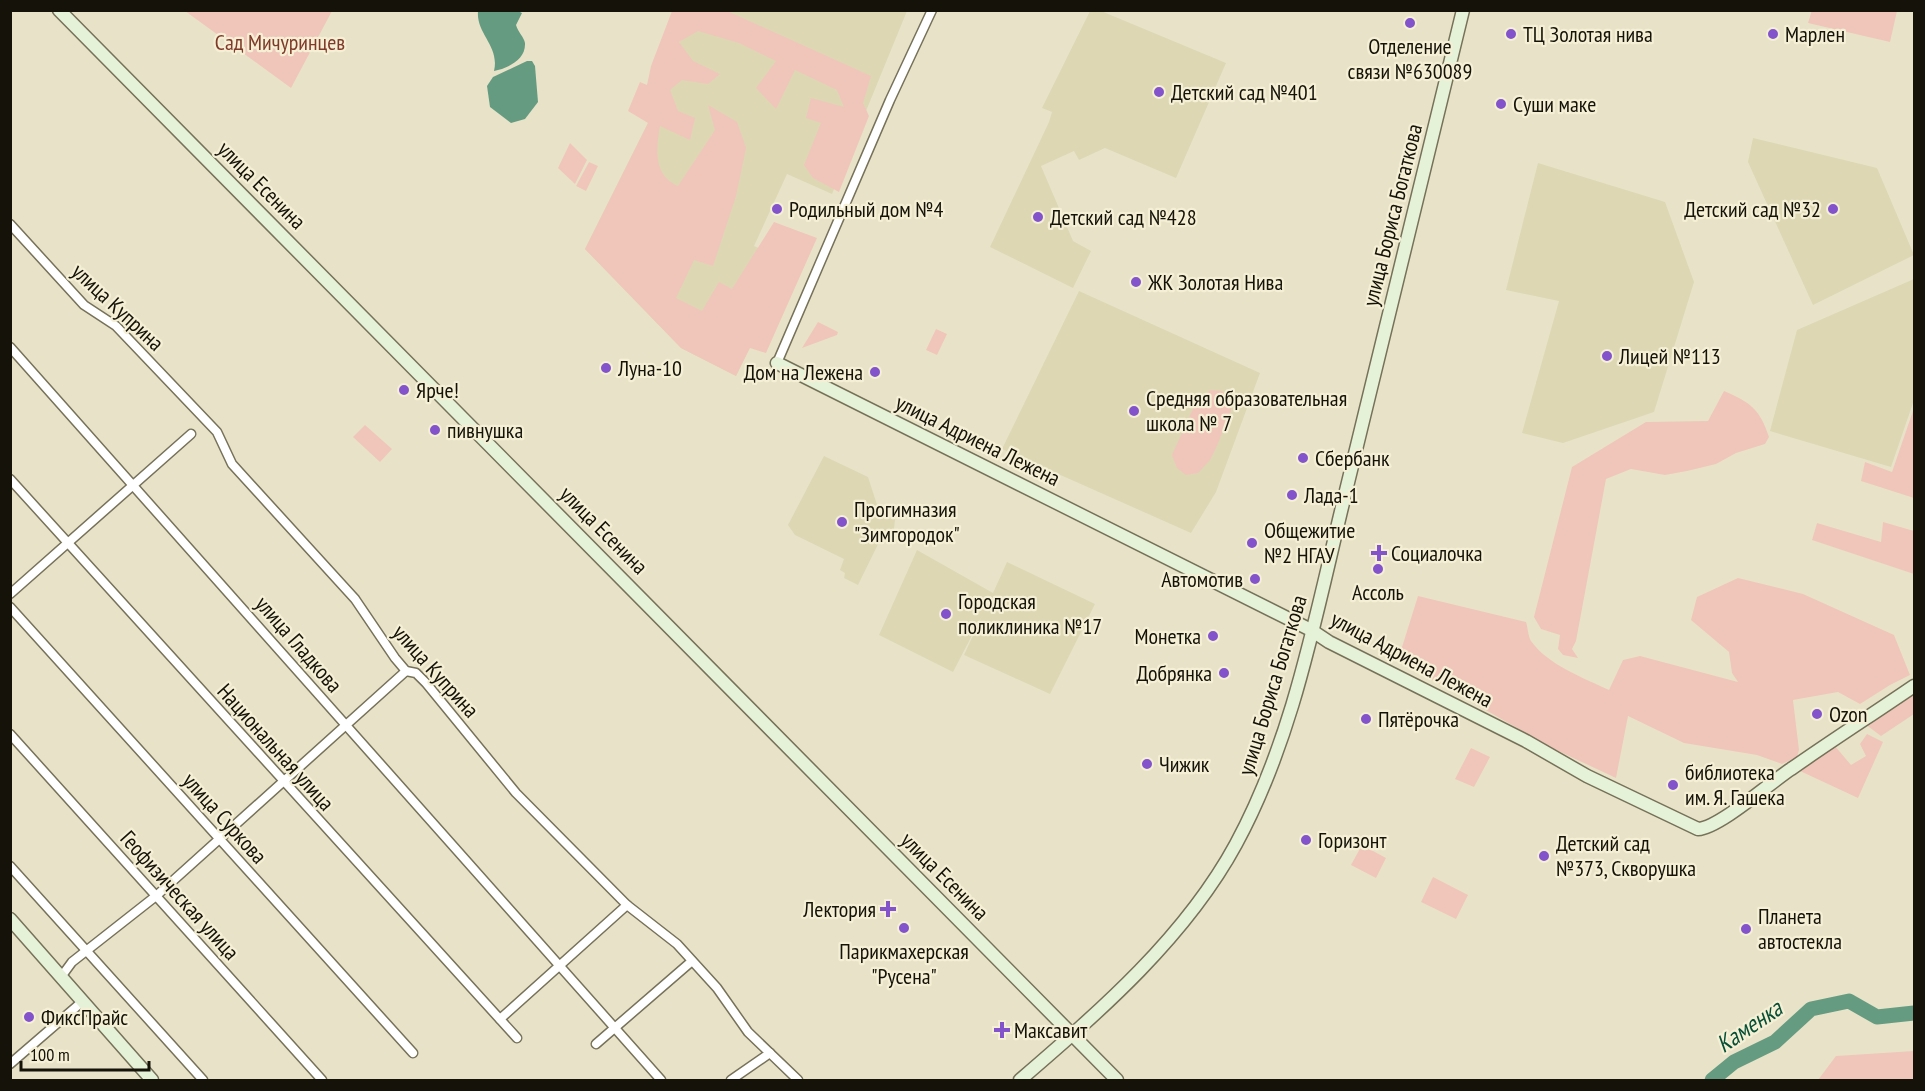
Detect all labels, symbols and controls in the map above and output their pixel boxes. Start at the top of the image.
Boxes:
marker: Отделение связи №630089 [1403,16,1417,30]
place label: ТЦ Золотая нива [1523,20,1653,48]
place label: Марлен [1785,20,1845,48]
marker: ТЦ Золотая нива [1504,27,1518,41]
marker: Марлен [1766,27,1780,41]
park label: Сад Мичуринцев [215,28,345,56]
place label: Отделение связи №630089 [1348,32,1472,85]
place label: Детский сад №401 [1171,78,1318,106]
marker: Детский сад №401 [1152,85,1166,99]
place label: Суши маке [1513,90,1596,118]
marker: Суши маке [1494,97,1508,111]
street label: улица Бориса Богаткова [1356,121,1428,309]
street label: улица Есенина [212,135,312,235]
place label: Родильный дом №4 [789,195,944,223]
place label: Детский сад №32 [1684,195,1821,223]
marker: Родильный дом №4 [770,202,784,216]
marker: Детский сад №32 [1826,202,1840,216]
place label: Детский сад №428 [1050,203,1197,231]
marker: Детский сад №428 [1031,210,1045,224]
street label: улица Куприна [66,257,170,357]
place label: ЖК Золотая Нива [1147,268,1283,296]
marker: ЖК Золотая Нива [1129,275,1143,289]
place label: Лицей №113 [1618,342,1721,370]
marker: Лицей №113 [1600,349,1614,363]
place label: Луна-10 [617,354,682,382]
place label: Дом на Лежена [744,358,863,386]
marker: Луна-10 [599,361,613,375]
marker: Дом на Лежена [868,365,882,379]
place label: Ярче! [416,376,459,404]
marker: Ярче! [397,383,411,397]
place label: Средняя образовательная школа № 7 [1146,384,1347,437]
street label: улица Адриена Лежена [891,388,1065,492]
marker: Средняя образовательная школа № 7 [1127,404,1141,418]
place label: пивнушка [447,416,523,444]
marker: пивнушка [428,423,442,437]
place label: Сбербанк [1315,444,1390,472]
marker: Сбербанк [1296,451,1310,465]
street label: улица Есенина [554,480,654,580]
place label: Лада-1 [1303,481,1359,509]
marker: Лада-1 [1285,488,1299,502]
place label: Прогимназия "Зимгородок" [854,495,960,548]
marker: Прогимназия "Зимгородок" [835,515,849,529]
place label: Общежитие №2 НГАУ [1264,516,1355,569]
marker: Общежитие №2 НГАУ [1245,536,1259,550]
place label: Социалочка [1391,539,1483,567]
marker: Социалочка [1372,546,1386,560]
marker: Ассоль [1371,562,1385,576]
place label: Автомотив [1161,565,1243,593]
marker: Автомотив [1248,572,1262,586]
place label: Ассоль [1352,578,1404,606]
place label: Городская поликлиника №17 [958,587,1102,640]
street label: улица Гладкова [249,590,349,698]
street label: улица Бориса Богаткова [1231,592,1313,778]
street label: улица Адриена Лежена [1326,604,1498,714]
marker: Городская поликлиника №17 [939,607,953,621]
street label: улица Куприна [387,619,485,723]
place label: Монетка [1134,622,1201,650]
marker: Монетка [1206,629,1220,643]
place label: Добрянка [1136,659,1212,687]
marker: Добрянка [1217,666,1231,680]
street label: Национальная улица [212,678,340,816]
place label: Ozon [1829,700,1868,728]
place label: Пятёрочка [1378,705,1459,733]
marker: Ozon [1810,707,1824,721]
marker: Пятёрочка [1359,712,1373,726]
place label: Чижик [1159,750,1210,778]
marker: Чижик [1140,757,1154,771]
place label: библиотека им. Я. Гашека [1685,758,1785,811]
street label: улица Суркова [177,767,273,869]
marker: библиотека им. Я. Гашека [1666,778,1680,792]
street label: Геофизическая улица [115,825,245,965]
street label: улица Есенина [895,826,995,926]
place label: Горизонт [1318,826,1387,854]
place label: Детский сад №373, Скворушка [1556,829,1696,882]
marker: Горизонт [1299,833,1313,847]
marker: Детский сад №373, Скворушка [1537,849,1551,863]
place label: Лектория [802,895,876,923]
marker: Лектория [881,902,895,916]
place label: Планета автостекла [1758,902,1842,955]
marker: Парикмахерская "Русена" [897,921,911,935]
marker: Планета автостекла [1739,922,1753,936]
place label: Парикмахерская "Русена" [839,937,969,990]
water label: Каменка [1710,992,1789,1059]
place label: ФиксПрайс [41,1003,128,1031]
marker: ФиксПрайс [22,1010,36,1024]
place label: Максавит [1014,1016,1088,1044]
marker: Максавит [995,1023,1009,1037]
scale bar [21,1034,148,1072]
text: 100 m [30,1043,70,1066]

